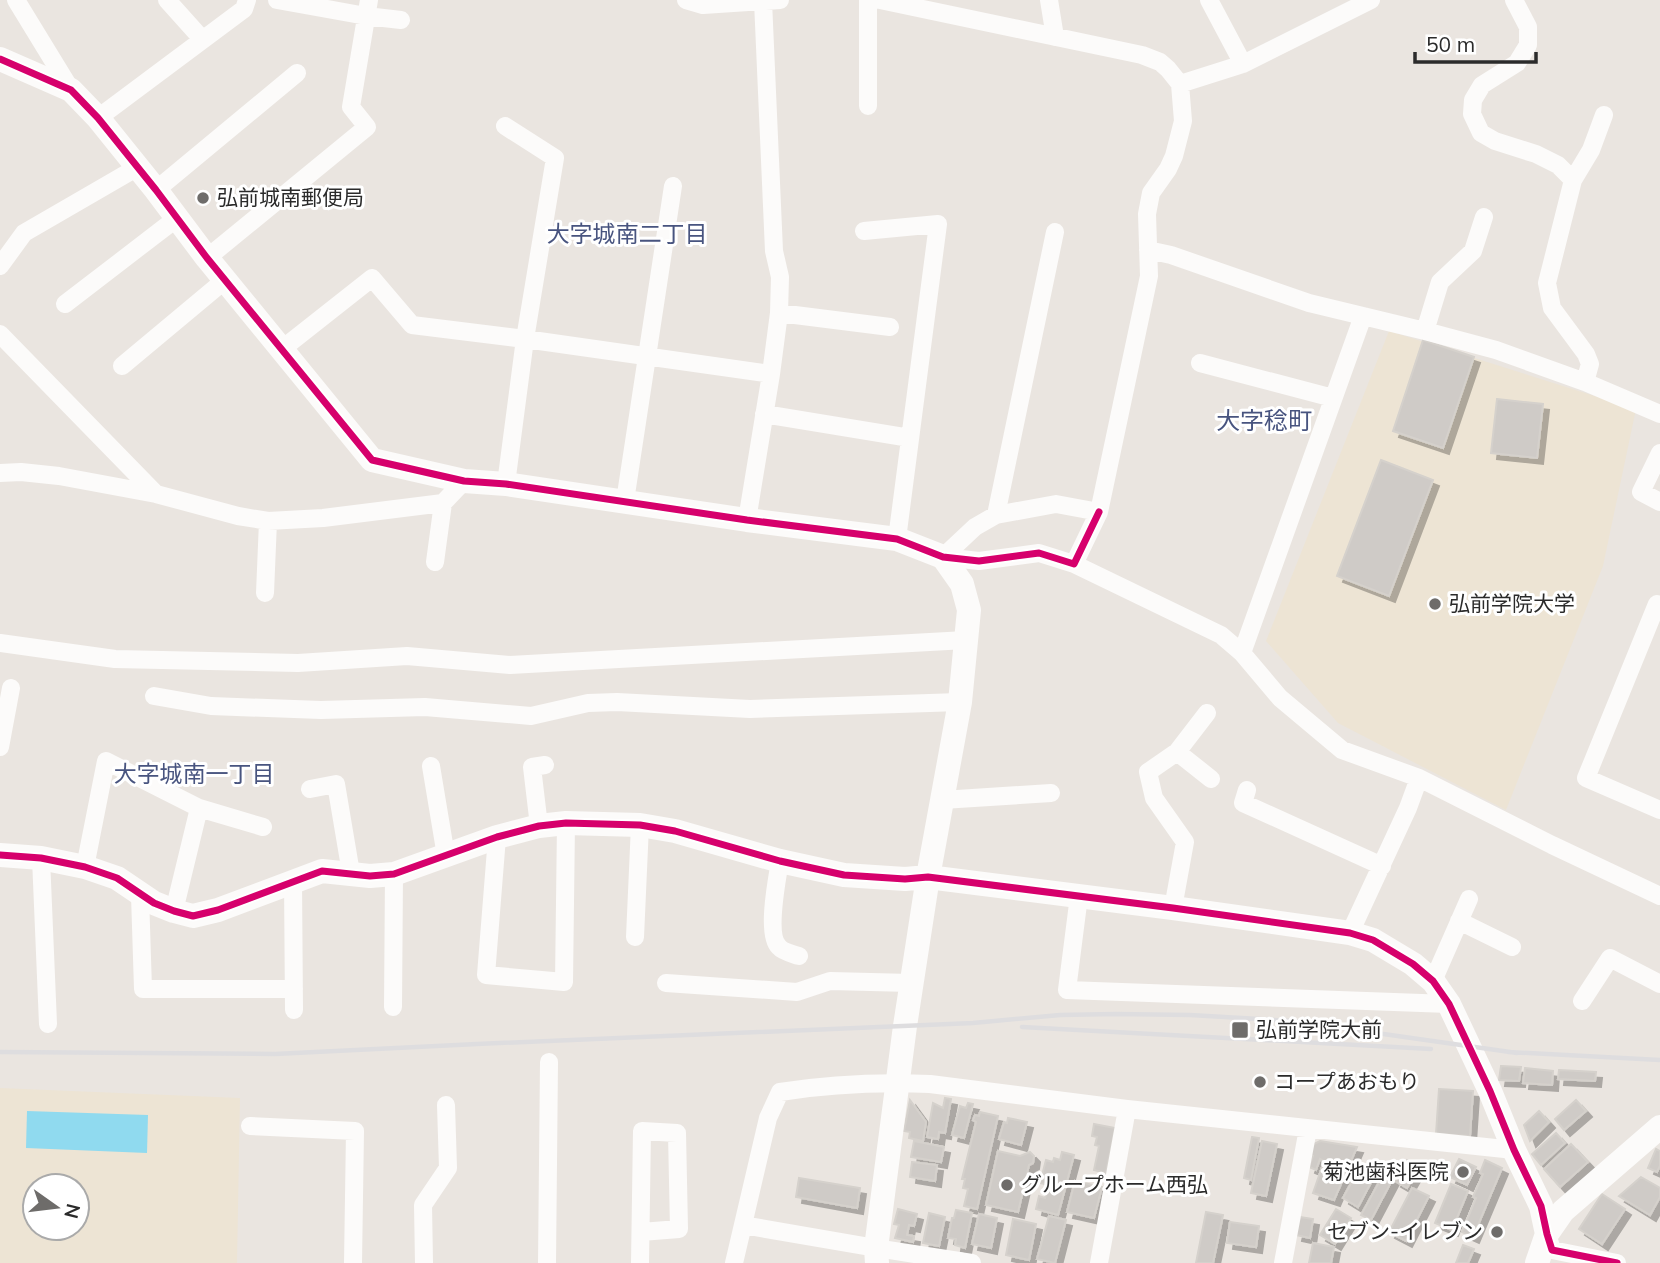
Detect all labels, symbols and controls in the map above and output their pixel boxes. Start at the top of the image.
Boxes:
scale bar [1415,21,1536,65]
text: 50 m [1426,31,1475,57]
place label: 弘前城南郵便局 [217,184,364,210]
marker: 弘前城南郵便局 [195,190,211,206]
district label: 大字城南二丁目 [547,219,708,248]
district label: 大字稔町 [1216,405,1312,435]
place label: 弘前学院大学 [1449,590,1575,616]
marker: 弘前学院大学 [1427,596,1443,612]
district label: 大字城南一丁目 [114,759,275,788]
place label: 弘前学院大前 [1256,1016,1382,1042]
marker: 弘前学院大前 [1230,1020,1250,1040]
place label: コープあおもり [1274,1068,1420,1094]
marker: コープあおもり [1252,1074,1268,1090]
place label: 菊池歯科医院 [1323,1158,1449,1184]
marker: 菊池歯科医院 [1455,1164,1471,1180]
place label: グループホーム西弘 [1021,1171,1208,1197]
north arrow [21,1172,91,1242]
marker: グループホーム西弘 [999,1177,1015,1193]
text: N [59,1201,86,1221]
place label: セブン-イレブン [1327,1218,1483,1244]
marker: セブン-イレブン [1489,1224,1505,1240]

